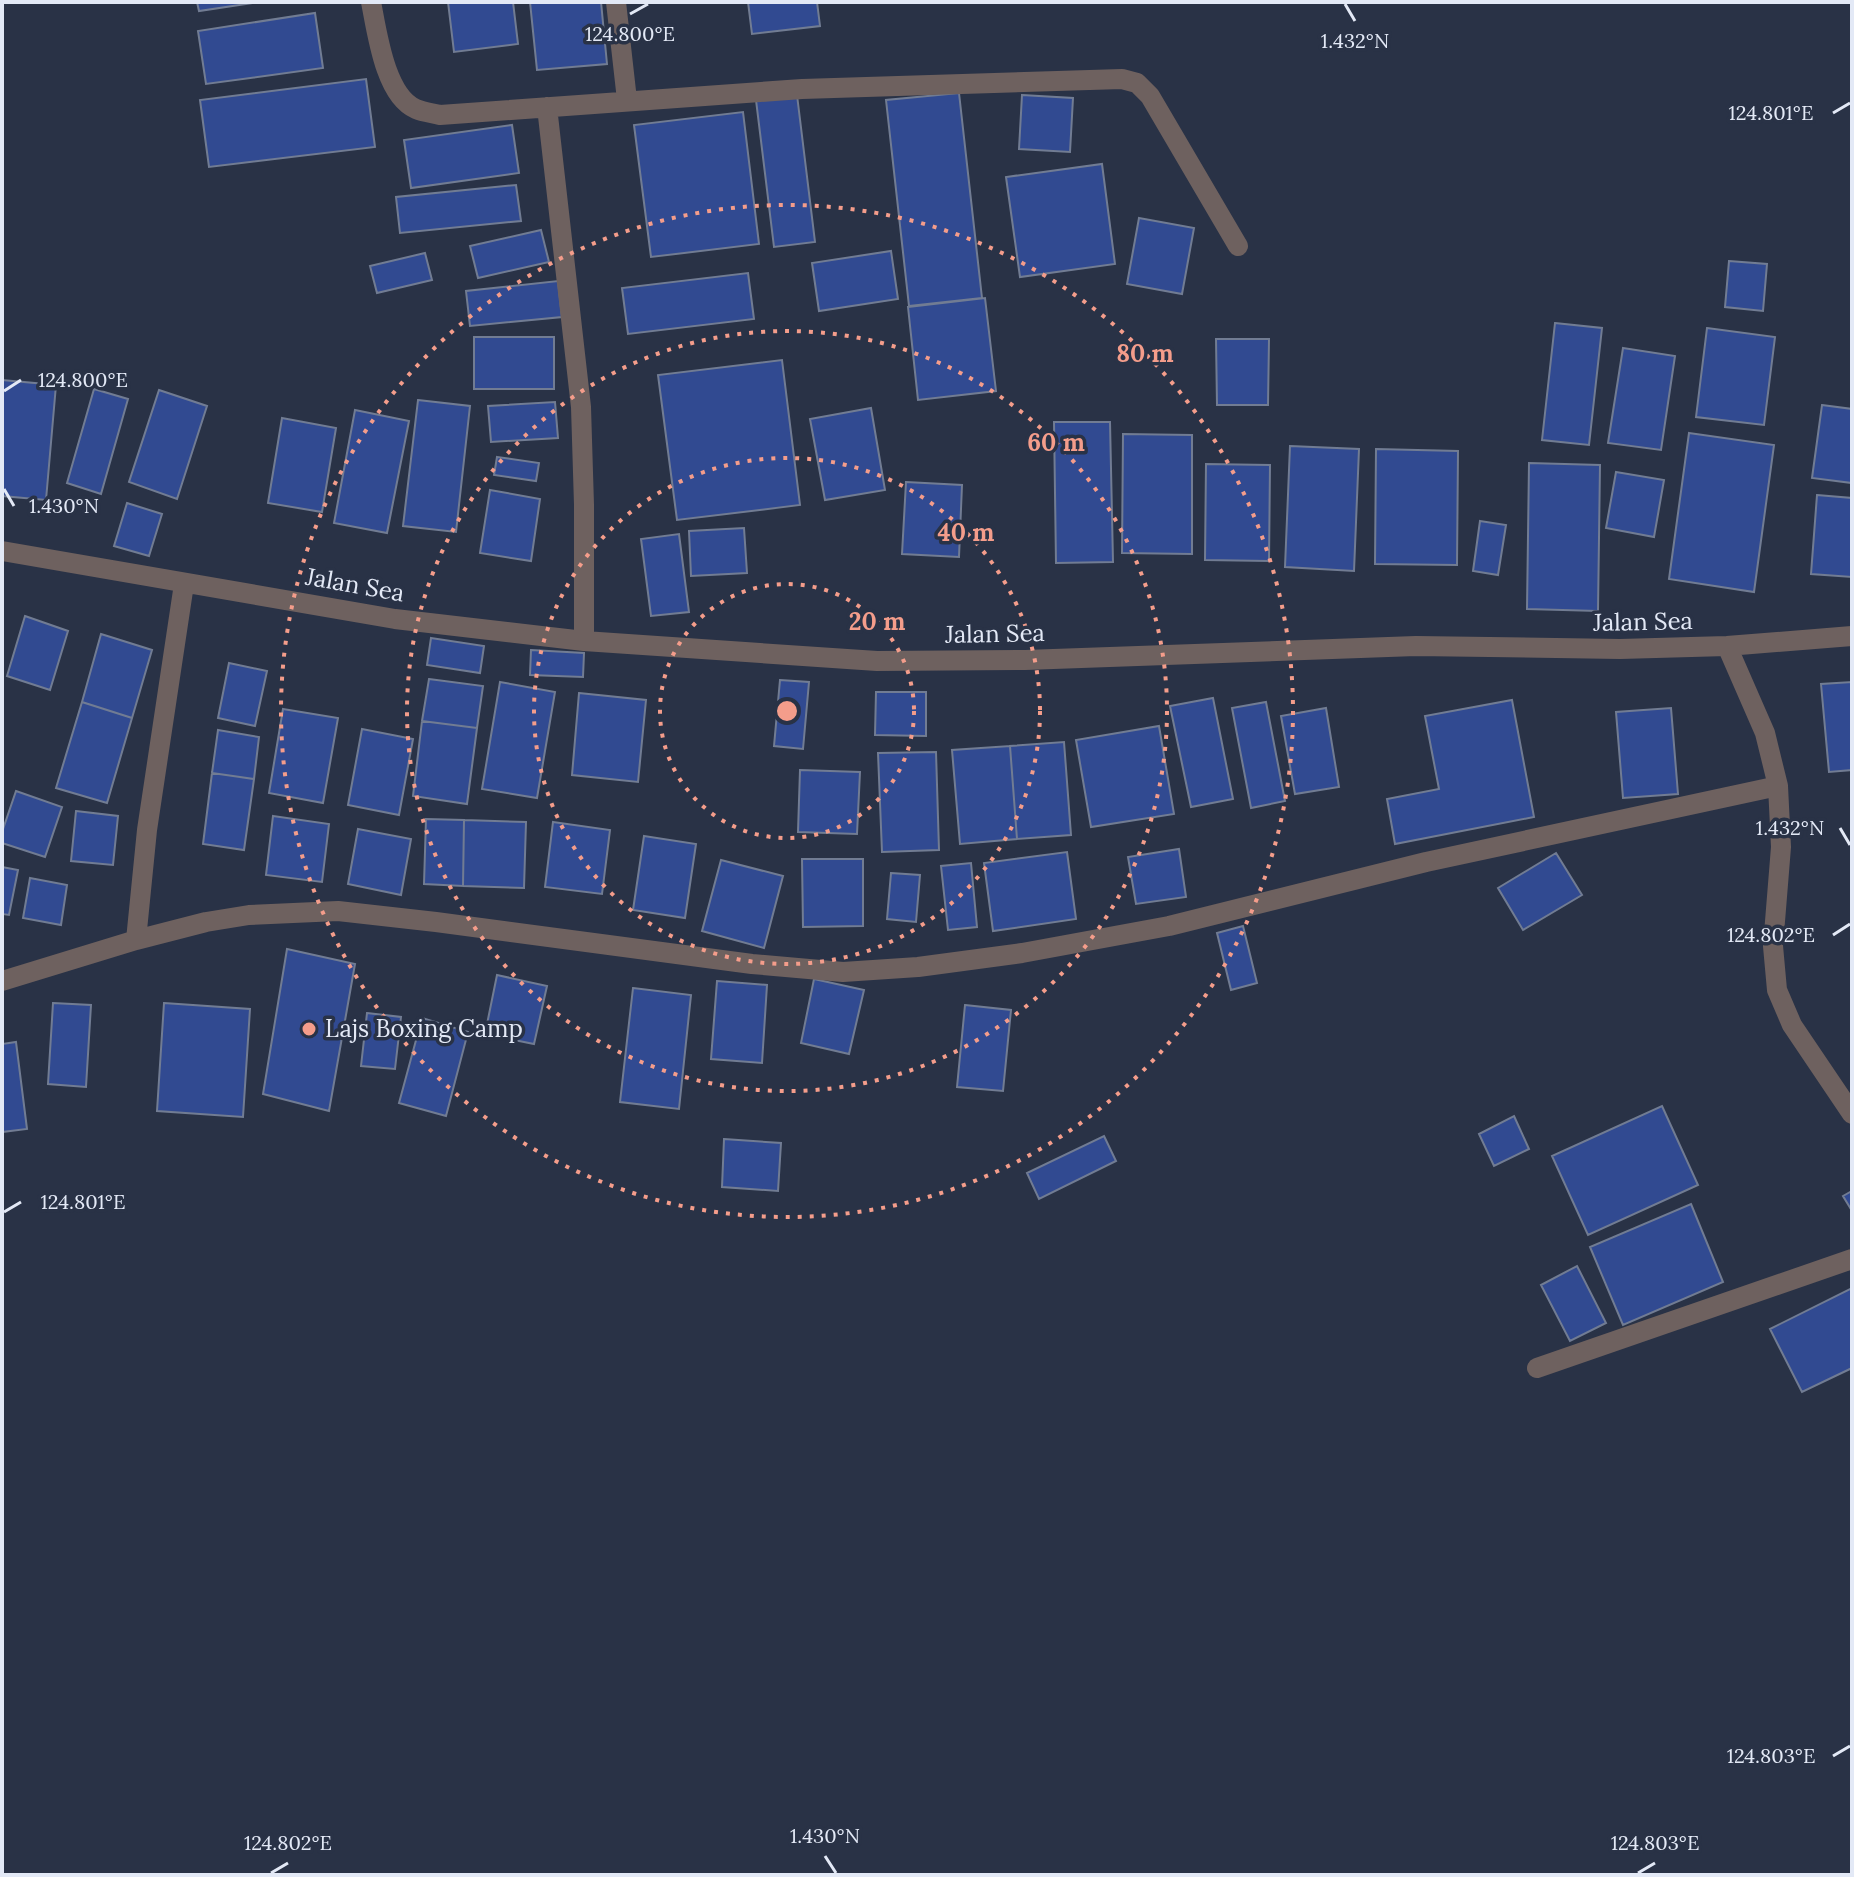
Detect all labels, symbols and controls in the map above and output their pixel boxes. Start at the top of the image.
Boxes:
text: 124.800°E [585,21,675,46]
text: 1.432°N [1321,28,1389,53]
text: 124.801°E [1729,100,1813,125]
text: 80 m [1116,338,1174,369]
text: 124.800°E [38,367,128,392]
text: 60 m [1027,427,1085,458]
text: 1.430°N [29,493,99,518]
text: 40 m [938,517,994,548]
street label: Jalan Sea [302,560,407,608]
street label: Jalan Sea [1592,605,1693,638]
text: 20 m [849,606,905,637]
street label: Jalan Sea [944,617,1045,650]
centre of rings [773,697,801,725]
text: 1.432°N [1756,815,1824,840]
text: 124.802°E [1727,922,1815,947]
place label: Lajs Boxing Camp [325,1013,523,1044]
marker: Lajs Boxing Camp [300,1020,318,1038]
text: 124.801°E [41,1189,125,1214]
text: 124.803°E [1727,1743,1815,1768]
text: 1.430°N [790,1823,860,1848]
text: 124.802°E [244,1830,332,1855]
text: 124.803°E [1611,1830,1699,1855]

